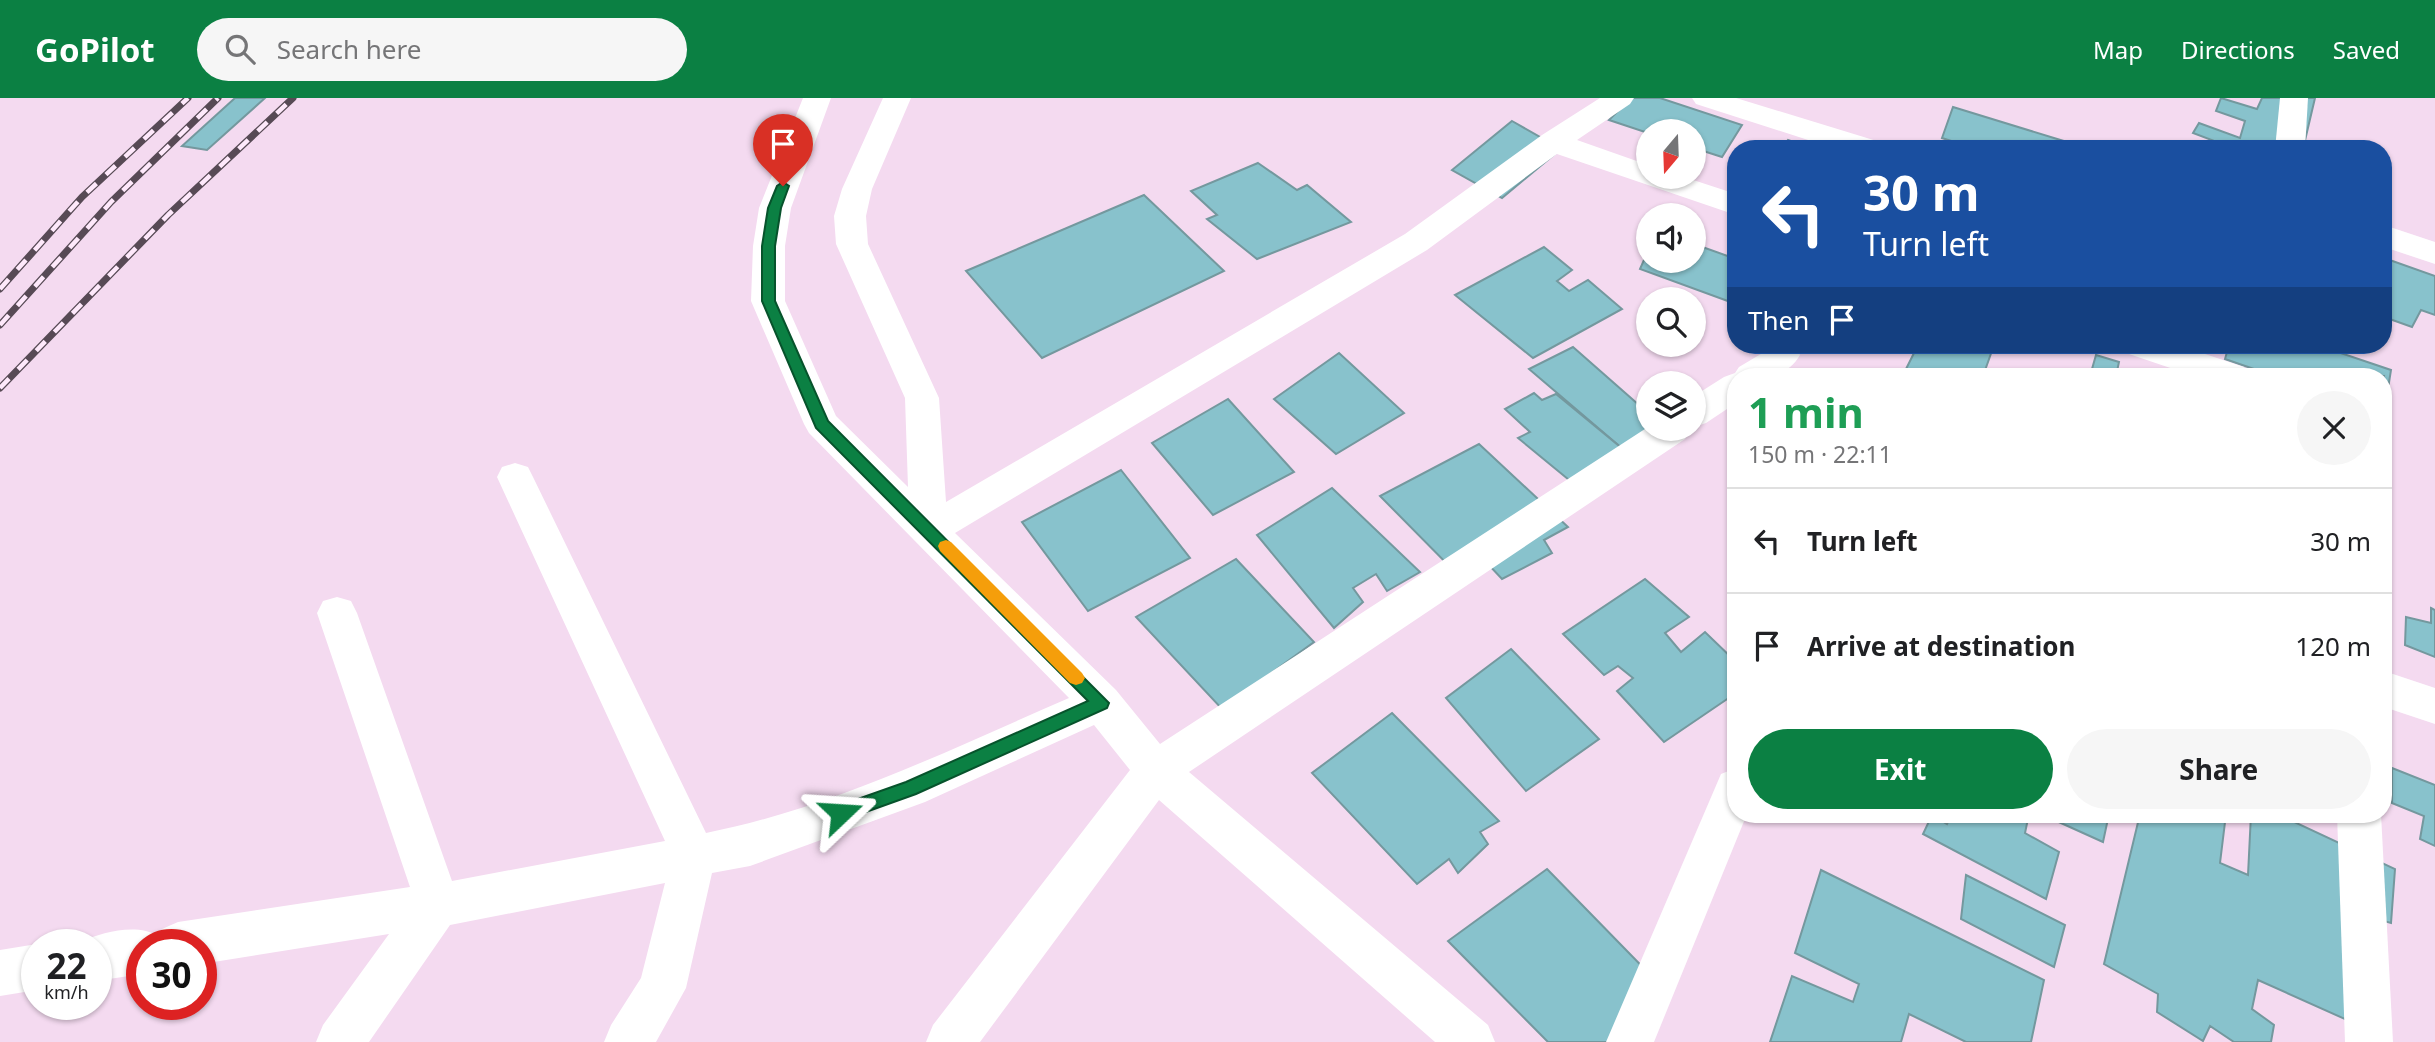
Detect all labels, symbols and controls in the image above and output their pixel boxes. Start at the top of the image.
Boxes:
search box [197,18,687,81]
text: GoPilot [35,27,155,72]
icon: search [221,30,259,68]
text: Search here [277,31,421,67]
text: Map [2093,33,2143,66]
text: Directions [2181,33,2295,66]
text: Saved [2333,33,2400,66]
pin [753,114,813,186]
north arrow [1636,119,1706,189]
map controls [1636,119,1706,441]
icon: arrive [764,125,802,163]
text: 30 m [1863,159,1980,225]
icon: left [1748,168,1839,259]
button: sound [1636,203,1706,273]
text: Turn left [1863,222,1989,265]
button: search [1636,287,1706,357]
icon: arrive [1823,301,1861,339]
text: Then [1748,302,1809,338]
button: layers [1636,371,1706,441]
text: 1 min [1748,383,1864,440]
button: close [2297,391,2371,465]
text: 150 m · 22:11 [1748,438,1892,470]
icon: left [1748,522,1786,560]
text: Turn left [1807,523,1918,559]
text: 30 m [2310,523,2371,559]
icon: arrive [1748,627,1786,665]
text: Arrive at destination [1807,628,2076,664]
text: 120 m [2295,628,2371,664]
button: Exit [1748,729,2053,809]
button: Share [2067,729,2371,809]
position arrow [804,776,878,850]
speed limit sign: 30 [126,929,217,1020]
text: 22 [46,942,87,989]
text: km/h [44,980,89,1004]

